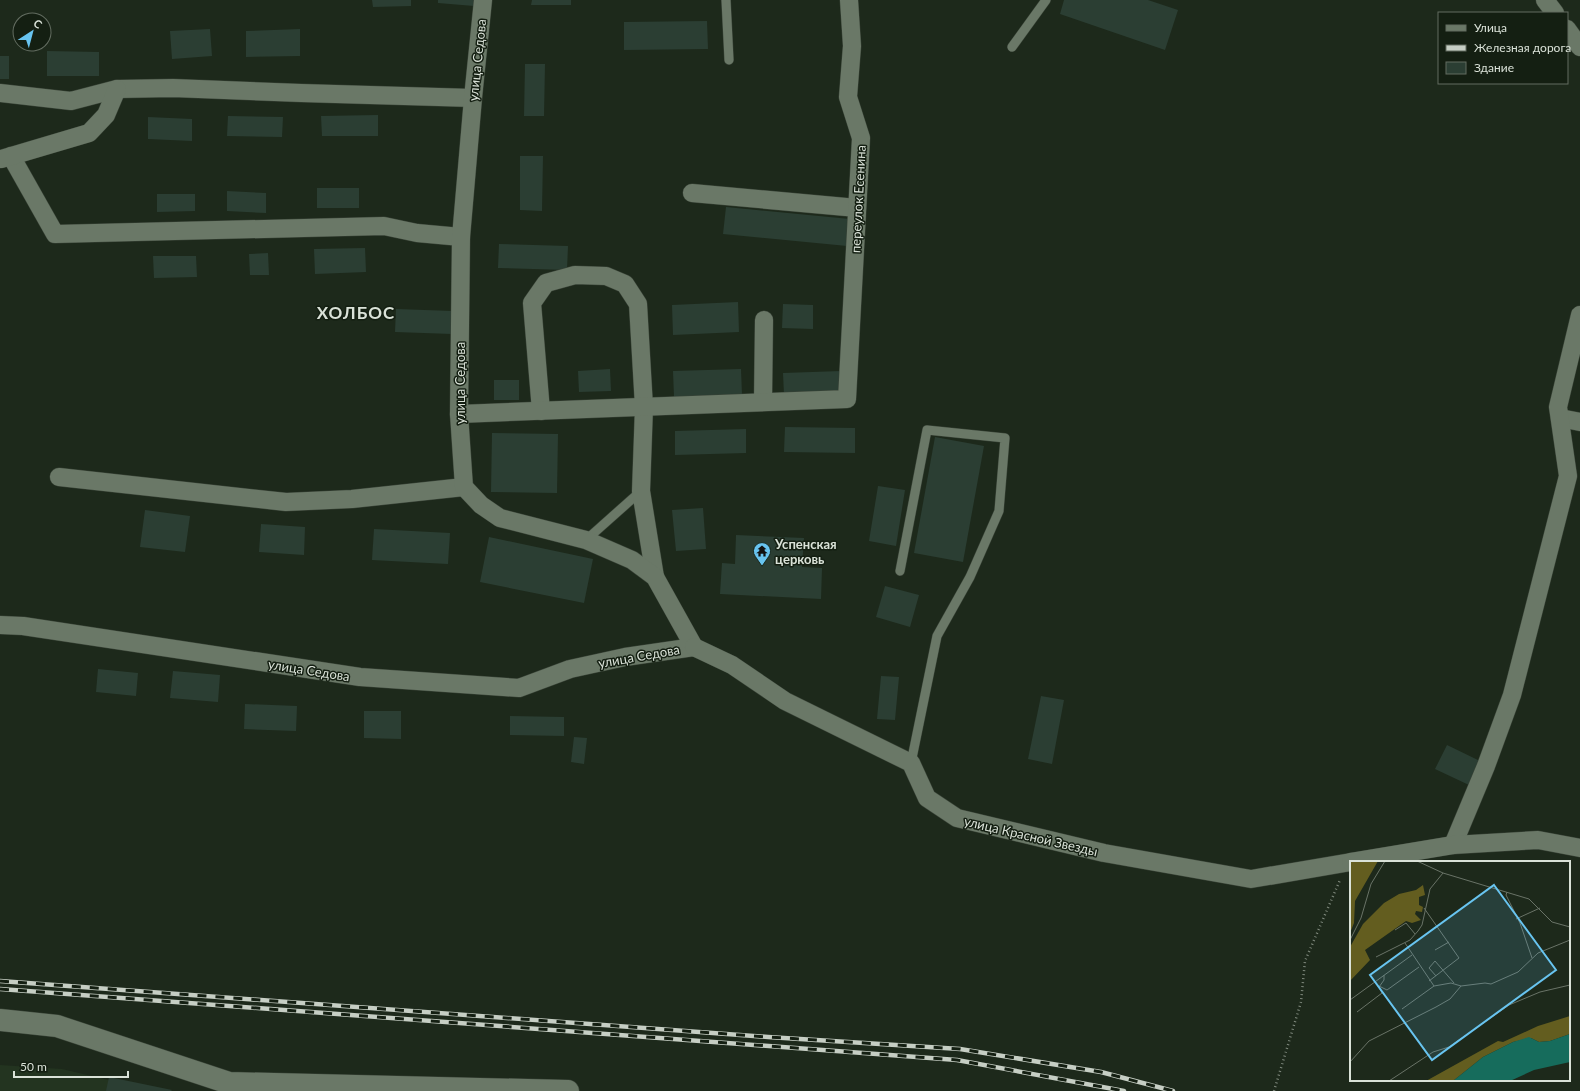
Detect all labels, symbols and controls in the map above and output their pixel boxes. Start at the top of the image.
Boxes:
north arrow [12,12,52,52]
legend [1438,12,1568,84]
text: С [31,16,46,31]
street label: улица Седова [465,18,489,102]
text: Улица [1474,20,1507,35]
text: Железная дорога [1474,40,1571,55]
text: Здание [1474,60,1514,75]
street label: переулок Есенина [847,145,869,253]
district label: ХОЛБОС [317,302,395,323]
street label: улица Седова [452,342,468,424]
place label: Успенская церковь [774,536,837,567]
temple icon: Успенская церковь [752,541,772,566]
street label: улица Седова [597,641,681,671]
street label: улица Седова [267,656,351,684]
street label: улица Красной Звезды [963,813,1099,859]
inset map [1350,861,1570,1081]
scale bar [14,1053,128,1079]
text: 50 m [20,1059,47,1074]

